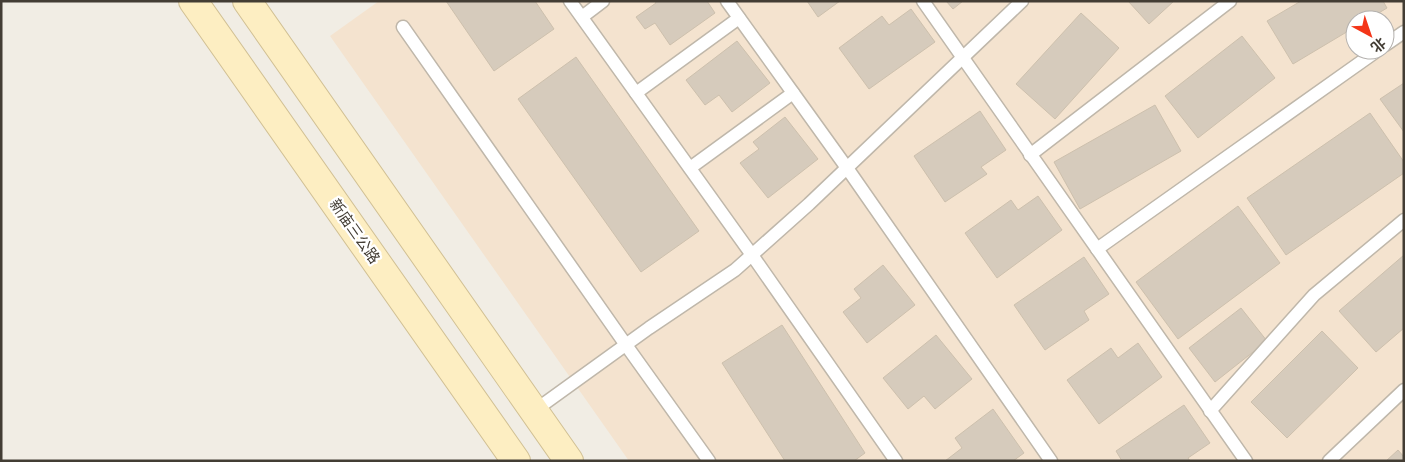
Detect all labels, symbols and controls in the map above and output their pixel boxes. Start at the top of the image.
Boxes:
north arrow [1345,10,1395,60]
text: 北 [1367,34,1390,56]
street label: 新庙三公路 [326,195,384,267]

